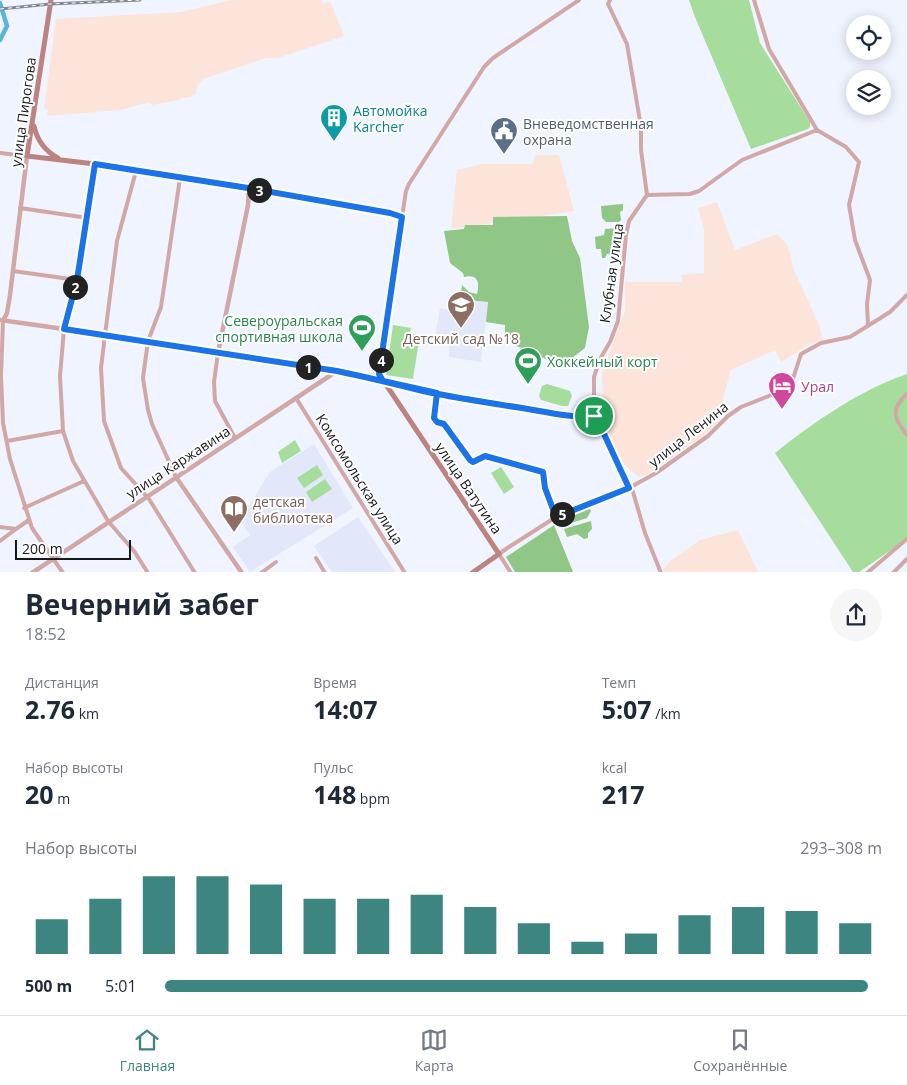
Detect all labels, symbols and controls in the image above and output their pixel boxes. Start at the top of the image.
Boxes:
map controls [846,15,891,115]
button: locate [846,15,891,60]
street label: улица Пирогова [6,56,40,168]
button: layers [846,70,891,115]
place label: Автомойка Karcher [353,101,428,136]
building icon: Автомойка Karcher [319,103,349,142]
place label: Вневедомственная охрана [523,114,654,149]
public building icon: Вневедомственная охрана [489,116,519,155]
pin: 3 [246,178,272,202]
text: 3 [255,181,264,200]
street label: Клубная улица [595,222,627,324]
pin: 2 [62,274,88,300]
text: 2 [71,278,80,297]
school or university icon: Детский сад №18 [446,290,476,329]
place label: Североуральская спортивная школа [215,311,343,346]
sports icon: Североуральская спортивная школа [347,313,377,352]
place label: Детский сад №18 [403,329,519,348]
sports icon: Хоккейный корт [513,346,543,385]
pin: 4 [368,348,394,372]
text: 4 [377,351,386,370]
place label: Хоккейный корт [547,352,658,371]
pin: 1 [296,354,320,380]
text: 1 [304,358,313,377]
hotel icon: Урал [767,371,797,410]
place label: Урал [801,377,834,396]
pin [573,395,615,437]
street label: улица Ленина [644,397,732,471]
icon: arrive [580,402,608,430]
street label: Комсомольская улица [312,410,408,548]
street label: улица Каржавина [122,421,234,503]
street label: улица Ватутина [431,438,507,538]
place label: детская библиотека [253,492,333,527]
library icon: детская библиотека [219,494,249,533]
pin: 5 [550,502,574,526]
text: 5 [558,505,567,524]
scale bar [15,538,131,561]
text: 200 m [22,539,63,558]
text: Вечерний забег [25,585,259,623]
button: share [830,589,882,641]
text: 18:52 [25,623,66,645]
text: Дистанция [25,673,99,692]
text: Время [313,673,357,692]
text: Темп [602,673,636,692]
text: 2.76 [25,692,75,726]
text: 14:07 [313,692,378,726]
text: 5:07 [602,692,652,726]
text: km [75,704,99,723]
text: /km [652,704,681,723]
text: Набор высоты [25,758,123,777]
text: Пульс [313,758,354,777]
text: kcal [602,758,627,777]
text: 20 [25,777,54,811]
text: 148 [313,777,356,811]
text: 217 [602,777,645,811]
text: m [54,789,70,808]
text: bpm [356,789,390,808]
text: Набор высоты [25,837,137,859]
text: 293–308 m [800,837,882,859]
text: 500 m [25,975,72,997]
text: 5:01 [105,975,137,997]
tab: Главная [120,1026,175,1075]
tab: Карта [415,1026,454,1075]
tab: Сохранённые [693,1026,787,1075]

